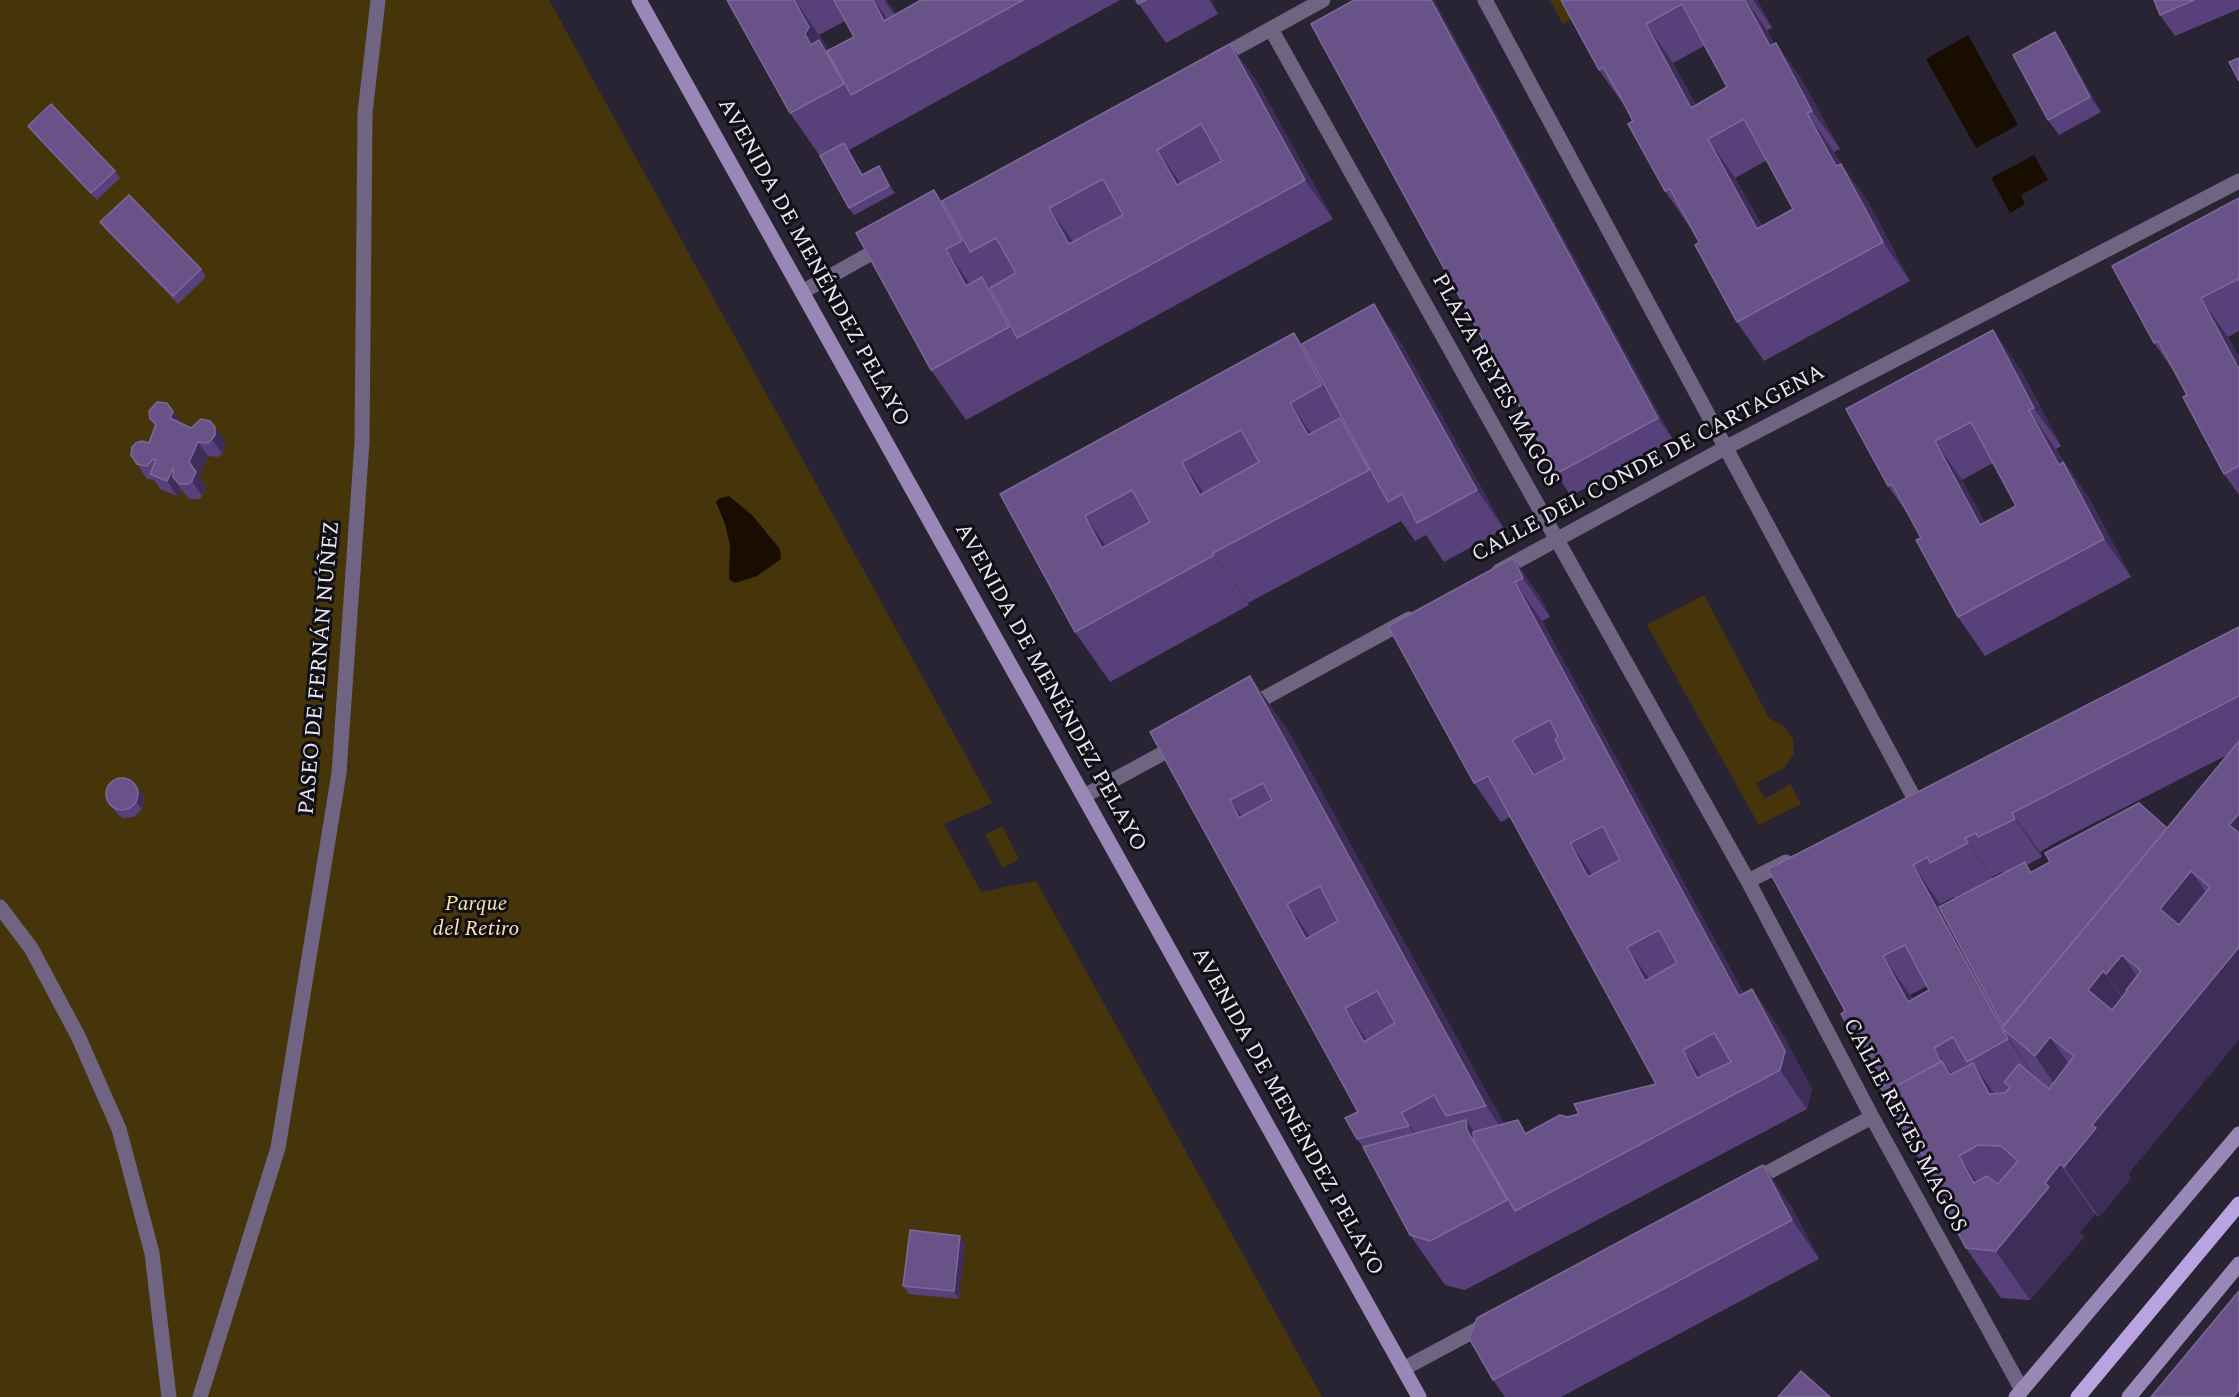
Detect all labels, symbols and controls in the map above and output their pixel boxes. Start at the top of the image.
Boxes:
street label: AVENIDA DE MENÉNDEZ PELAYO [710,94,914,432]
street label: PLAZA REYES MAGOS [1424,270,1564,492]
street label: CALLE DEL CONDE DE CARTAGENA [1468,360,1830,570]
street label: AVENIDA DE MENÉNDEZ PELAYO [947,519,1151,857]
street label: PASEO DE FERNÁN NÚÑEZ [295,520,347,816]
park label: Parque del Retiro [433,893,519,944]
street label: AVENIDA DE MENÉNDEZ PELAYO [1184,943,1388,1281]
street label: CALLE REYES MAGOS [1835,1015,1971,1237]

